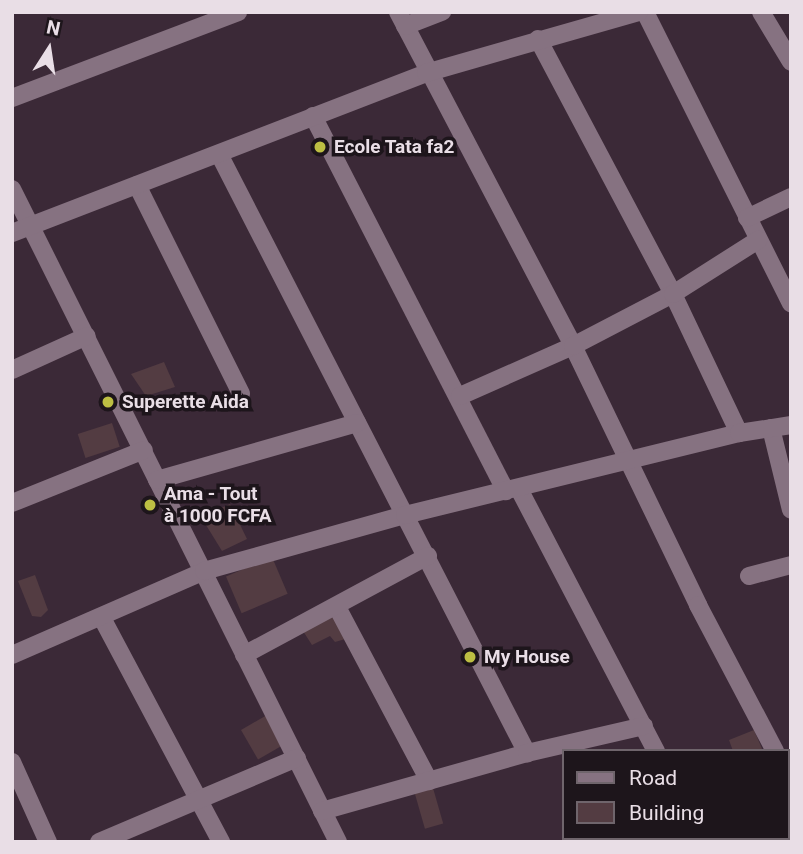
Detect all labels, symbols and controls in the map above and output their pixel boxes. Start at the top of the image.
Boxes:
north arrow [14,14,84,84]
text: N [45,15,62,41]
place label: Ecole Tata fa2 [334,136,455,158]
marker: Ecole Tata fa2 [312,139,328,155]
place label: Superette Aida [122,391,249,413]
marker: Superette Aida [100,394,116,410]
place label: Ama - Tout à 1000 FCFA [164,483,272,527]
marker: Ama - Tout à 1000 FCFA [142,497,158,513]
place label: My House [484,646,570,668]
marker: My House [462,649,478,665]
legend [562,749,789,840]
text: Road [629,766,677,790]
text: Building [629,801,704,825]

